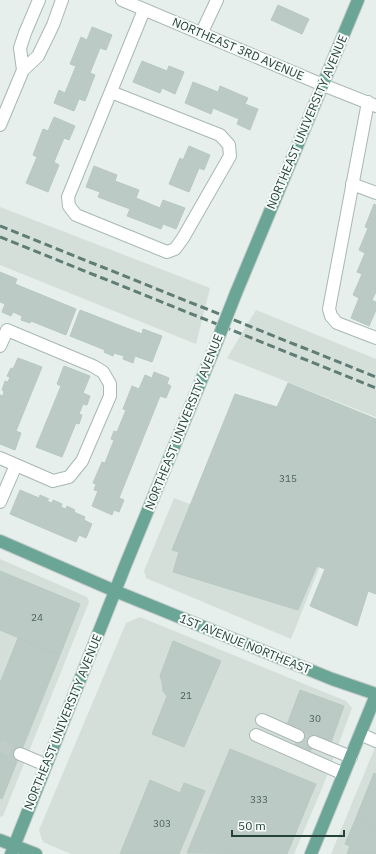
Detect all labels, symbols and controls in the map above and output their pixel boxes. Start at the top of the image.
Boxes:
street label: NORTHEAST 3RD AVENUE [170,14,306,83]
street label: NORTHEAST UNIVERSITY AVENUE [263,32,350,211]
street label: NORTHEAST UNIVERSITY AVENUE [141,332,226,512]
house number: 315 [279,472,297,485]
street label: 1ST AVENUE NORTHEAST [178,610,313,677]
house number: 24 [31,611,43,624]
street label: NORTHEAST UNIVERSITY AVENUE [20,632,105,812]
house number: 21 [180,689,192,702]
house number: 30 [309,712,321,725]
house number: 333 [250,793,268,806]
scale bar [232,812,344,838]
house number: 303 [153,817,171,830]
text: 50 m [238,818,266,833]

